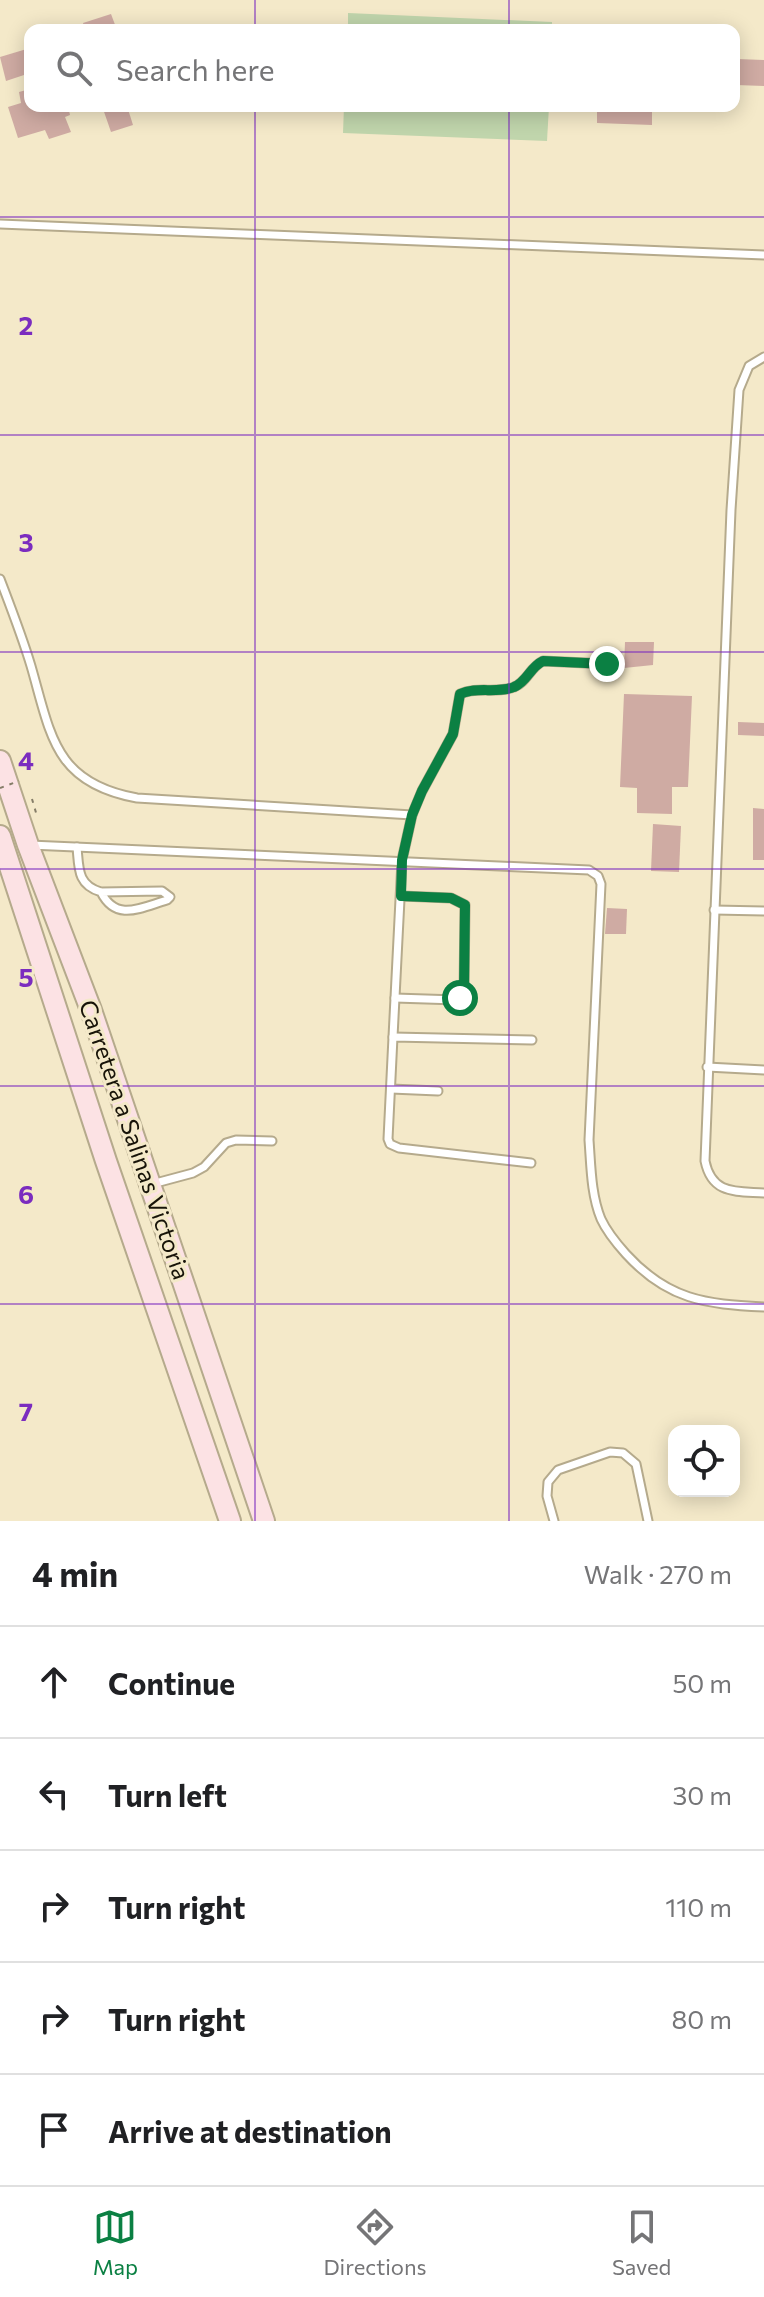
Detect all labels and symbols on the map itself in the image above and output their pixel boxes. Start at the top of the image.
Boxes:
text: 2 [19,309,33,340]
text: 3 [18,526,34,557]
route end [589,646,625,682]
text: 4 [18,744,34,775]
text: 5 [18,961,34,992]
route start [442,980,478,1016]
street label: Carretera a Salinas Victoria [74,996,197,1283]
text: 6 [18,1178,34,1209]
text: 7 [19,1395,33,1426]

